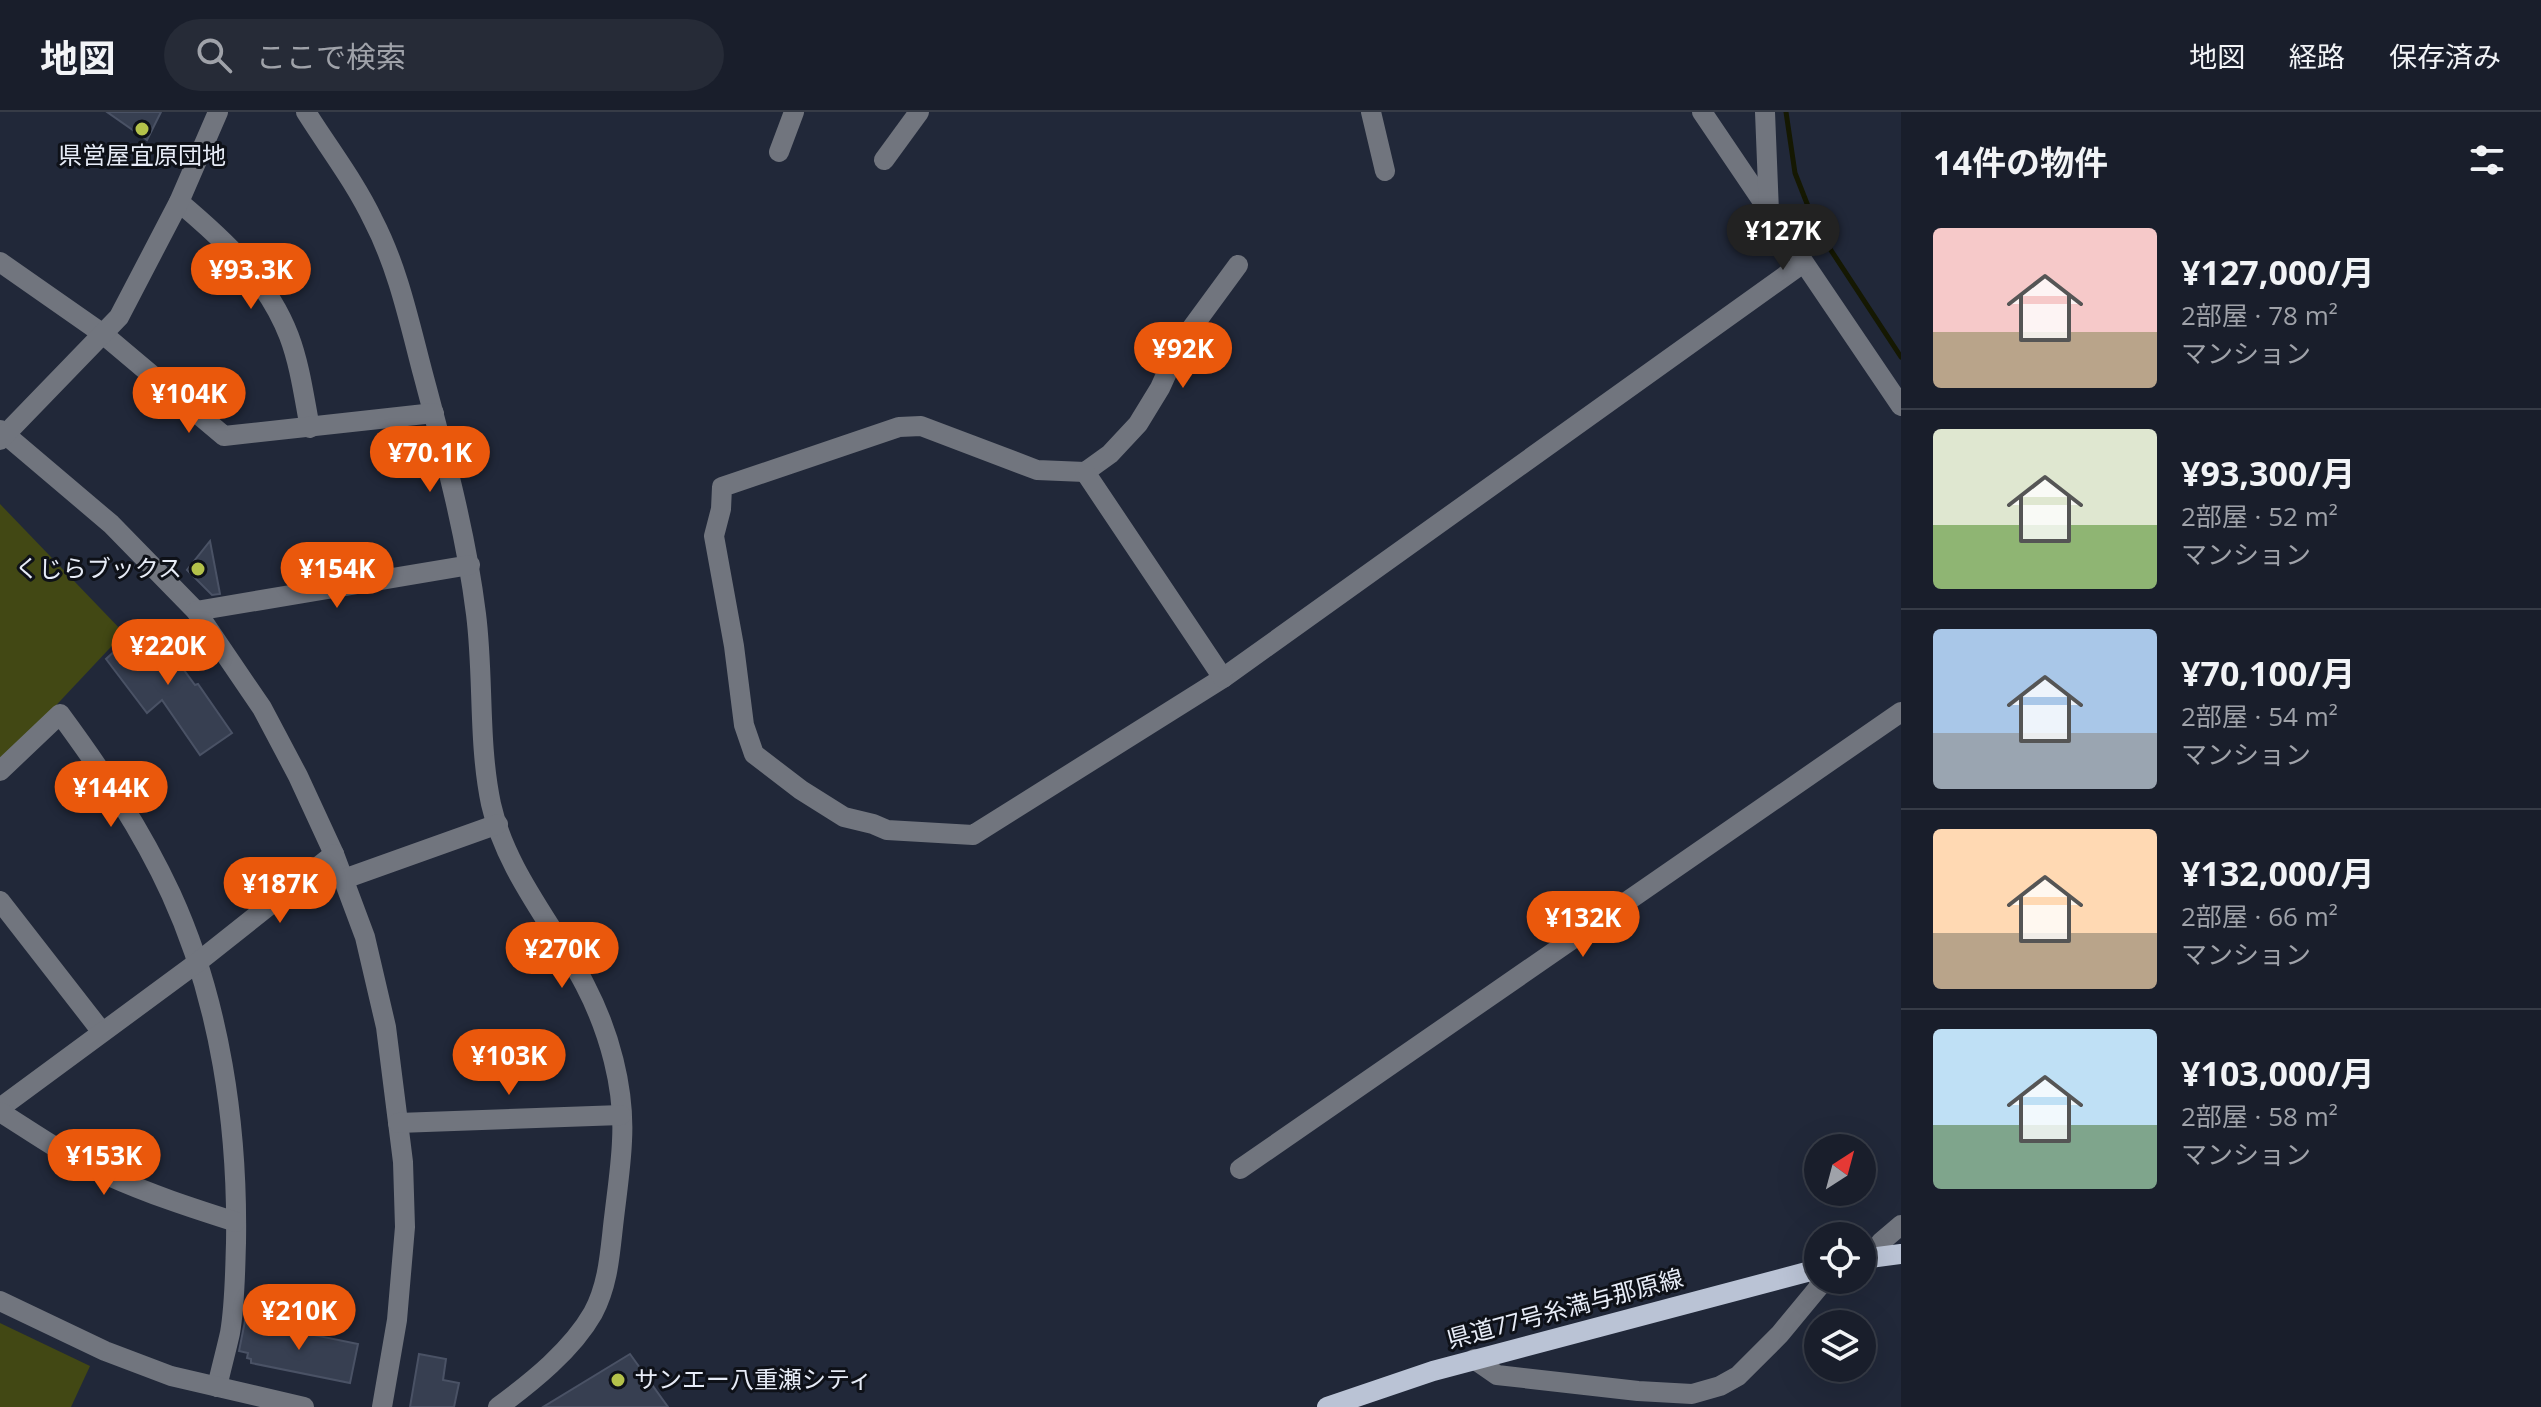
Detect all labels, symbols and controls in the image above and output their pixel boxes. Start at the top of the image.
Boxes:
search box [164,19,724,91]
text: 地図 [40,31,116,83]
icon: search [192,33,236,77]
text: ここで検索 [256,36,406,77]
text: 地図 [2189,37,2245,75]
text: 経路 [2289,37,2345,75]
text: 保存済み [2389,37,2501,75]
marker: 県営屋宜原団地 [133,120,151,138]
place label: 県営屋宜原団地 [58,138,226,171]
icon: filters [2465,138,2509,182]
text: 14件の物件 [1933,139,2108,185]
pin: ¥127K [1727,204,1839,272]
text: ¥127K [1745,212,1821,248]
pin: ¥93.3K [186,243,316,311]
text: ¥127,000/月 [2181,249,2375,295]
text: ¥93.3K [209,251,293,287]
icon: home [1997,260,2093,356]
text: 2部屋 · 78 m² [2181,297,2338,333]
pin: ¥92K [1136,322,1230,390]
text: ¥92K [1152,330,1214,366]
text: マンション [2181,335,2311,371]
pin: ¥104K [133,367,245,435]
text: ¥104K [151,375,227,411]
pin: ¥70.1K [365,426,495,494]
text: ¥70.1K [388,434,472,470]
text: ¥93,300/月 [2181,450,2355,496]
icon: home [1997,461,2093,557]
text: 2部屋 · 52 m² [2181,498,2338,534]
text: マンション [2181,536,2311,572]
pin: ¥154K [281,542,393,610]
text: ¥154K [299,550,375,586]
place label: くじらブックス [15,551,182,584]
marker: くじらブックス [189,560,207,578]
pin: ¥220K [112,619,224,687]
text: ¥220K [130,627,206,663]
text: ¥70,100/月 [2181,650,2355,696]
icon: home [1997,661,2093,757]
text: 2部屋 · 54 m² [2181,698,2338,734]
text: マンション [2181,736,2311,772]
pin: ¥144K [55,761,167,829]
text: ¥144K [73,769,149,805]
text: ¥132,000/月 [2181,850,2375,896]
pin: ¥187K [224,857,336,925]
icon: home [1997,861,2093,957]
text: ¥187K [242,865,318,901]
pin: ¥132K [1527,891,1639,959]
text: 2部屋 · 66 m² [2181,898,2338,934]
text: ¥132K [1545,899,1621,935]
pin: ¥270K [506,922,618,990]
text: ¥270K [524,930,600,966]
text: マンション [2181,936,2311,972]
pin: ¥103K [453,1029,565,1097]
text: ¥103K [471,1037,547,1073]
text: ¥103,000/月 [2181,1050,2375,1096]
icon: home [1997,1061,2093,1157]
text: 2部屋 · 58 m² [2181,1098,2338,1134]
pin: ¥153K [48,1129,160,1197]
north arrow [1804,1134,1876,1206]
map controls [1804,1134,1876,1382]
text: マンション [2181,1136,2311,1172]
text: ¥153K [66,1137,142,1173]
button: locate [1804,1222,1876,1294]
street label: 県道77号糸満与那原線 [1443,1260,1686,1355]
pin: ¥210K [243,1284,355,1352]
text: ¥210K [261,1292,337,1328]
button: layers [1804,1310,1876,1382]
place label: サンエー八重瀬シティ [634,1362,873,1395]
marker: サンエー八重瀬シティ [609,1371,627,1389]

